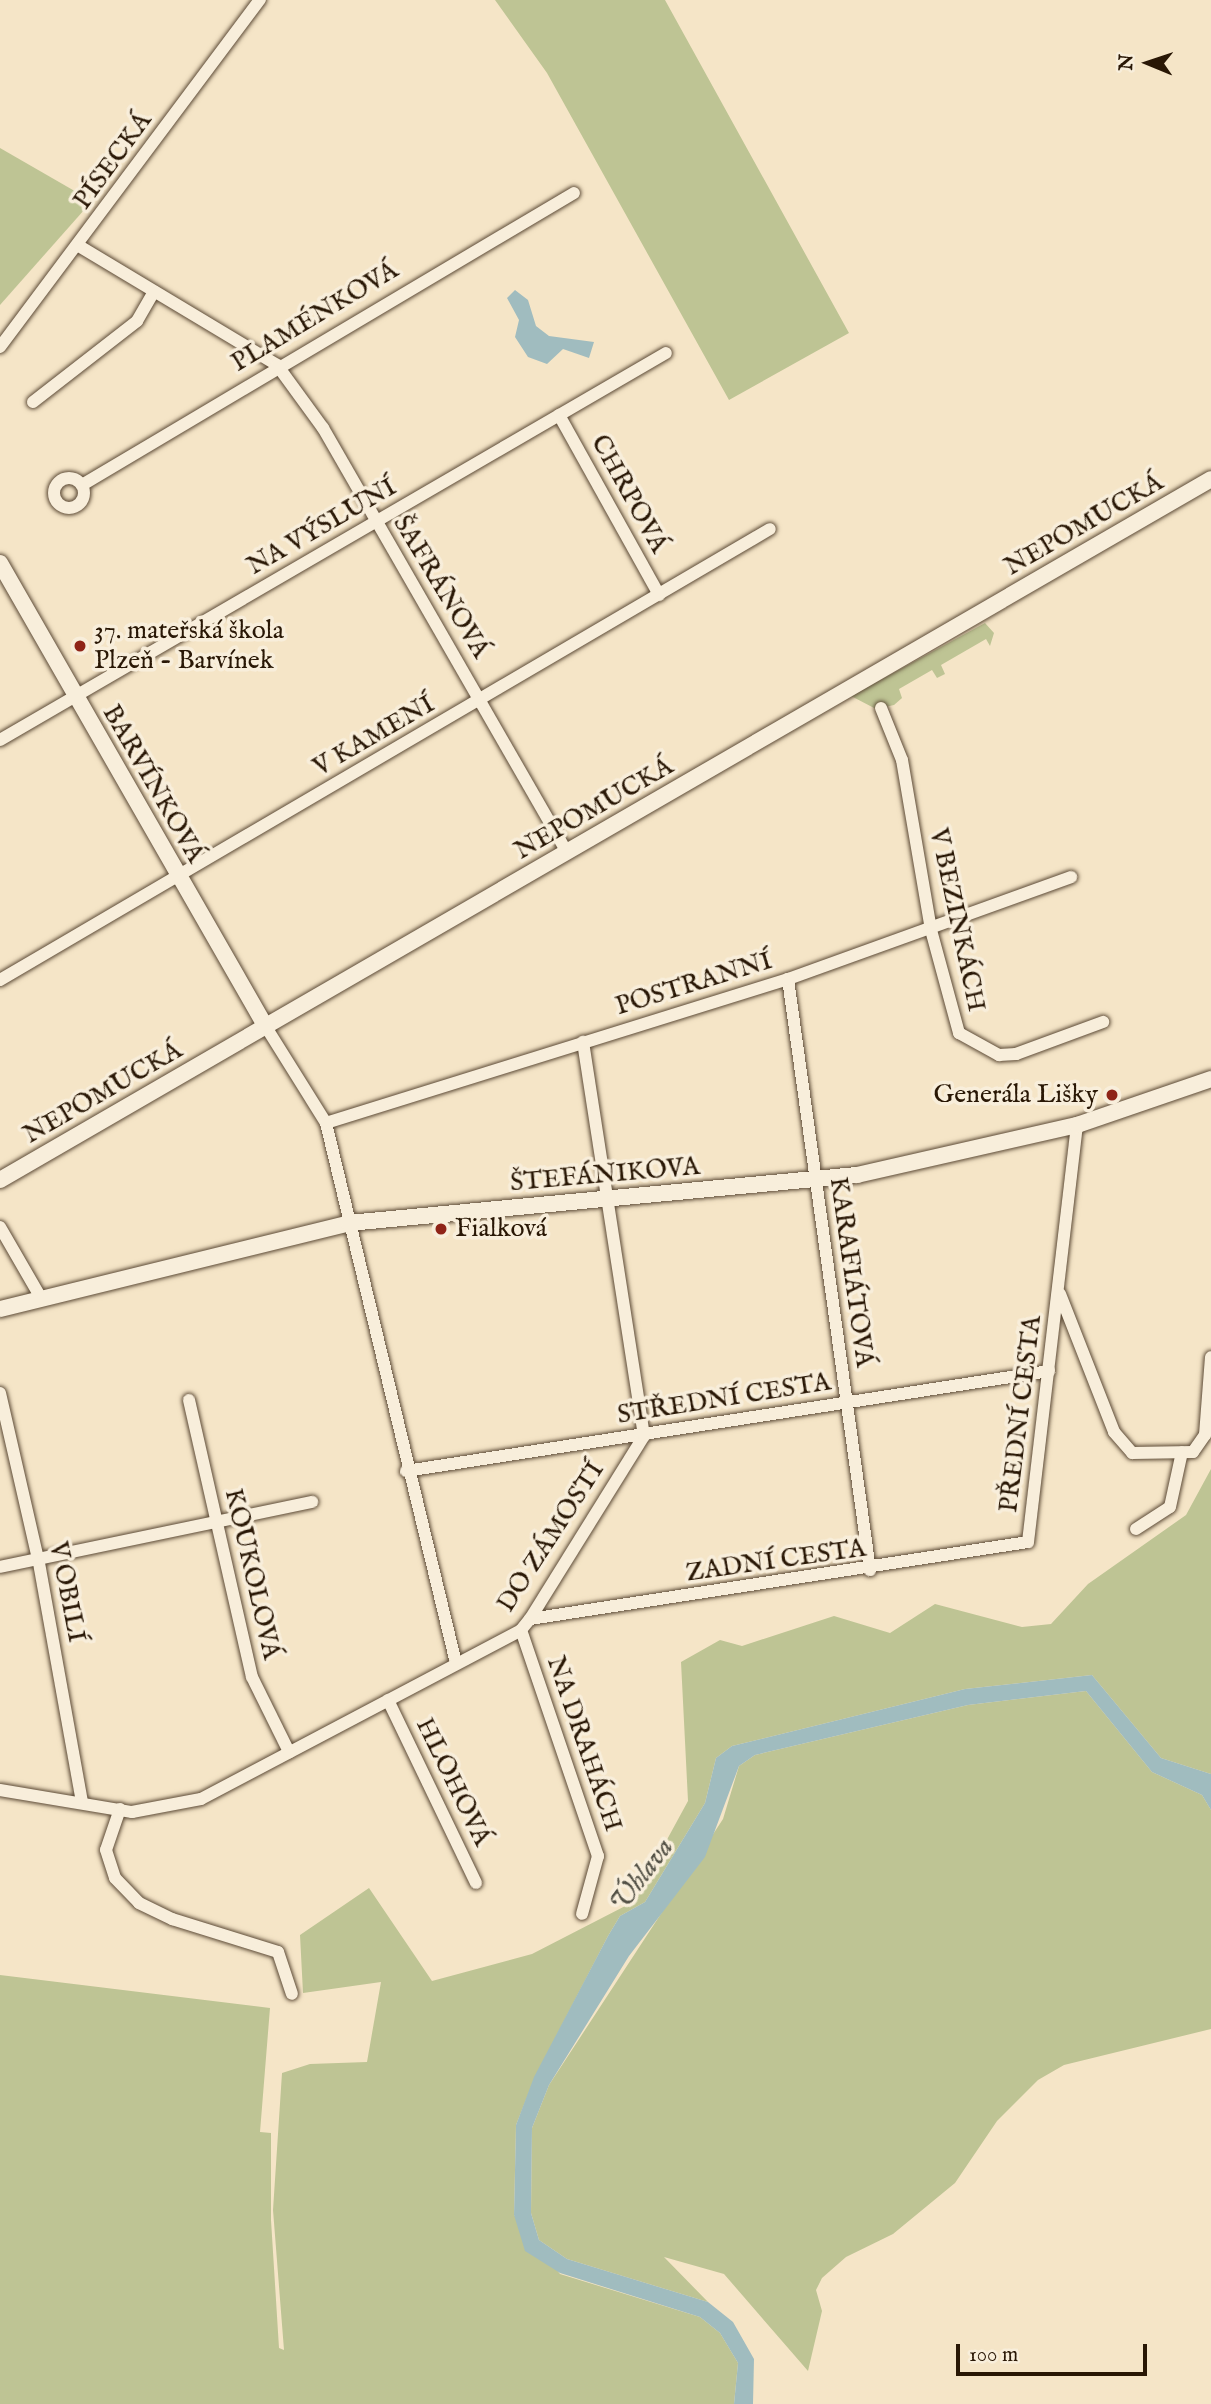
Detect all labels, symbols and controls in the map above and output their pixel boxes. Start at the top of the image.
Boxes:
north arrow [1113,28,1183,98]
text: N [1115,54,1139,71]
street label: PÍSECKÁ [67,106,159,216]
street label: PLAMÉNKOVÁ [226,255,404,379]
street label: CHRPOVÁ [584,429,674,559]
street label: NEPOMUCKÁ [999,467,1169,583]
street label: NA VÝSLUNÍ [242,472,402,582]
street label: ŠAFRÁNOVÁ [386,510,496,664]
place label: 37. mateřská škola Plzeň - Barvínek [94,615,284,676]
marker: 37. mateřská škola Plzeň - Barvínek [72,638,88,654]
street label: V KAMENÍ [308,689,440,783]
street label: BARVÍNKOVÁ [95,700,211,868]
street label: NEPOMUCKÁ [509,751,679,867]
street label: V BEZINKÁCH [922,825,992,1015]
street label: POSTRANNÍ [612,945,776,1023]
street label: NEPOMUCKÁ [18,1035,188,1151]
place label: Generála Lišky [934,1079,1098,1111]
marker: Generála Lišky [1104,1087,1120,1103]
street label: ŠTEFÁNIKOVA [509,1151,701,1199]
street label: KARAFIÁTOVÁ [822,1175,880,1369]
place label: Fialková [455,1213,547,1245]
marker: Fialková [433,1221,449,1237]
street label: PŘEDNÍ CESTA [993,1314,1049,1514]
street label: STŘEDNÍ CESTA [615,1367,833,1431]
street label: DO ZÁMOSTÍ [491,1456,611,1618]
street label: KOUKOLOVÁ [217,1486,287,1662]
street label: ZADNÍ CESTA [684,1533,868,1589]
street label: V OBILÍ [42,1539,92,1645]
street label: NA DRAHÁCH [539,1652,629,1836]
street label: HLOHOVÁ [409,1713,497,1851]
water label: Úhlava [604,1832,682,1920]
scale bar [959,2330,1150,2374]
text: 100 m [969,2342,1018,2369]

